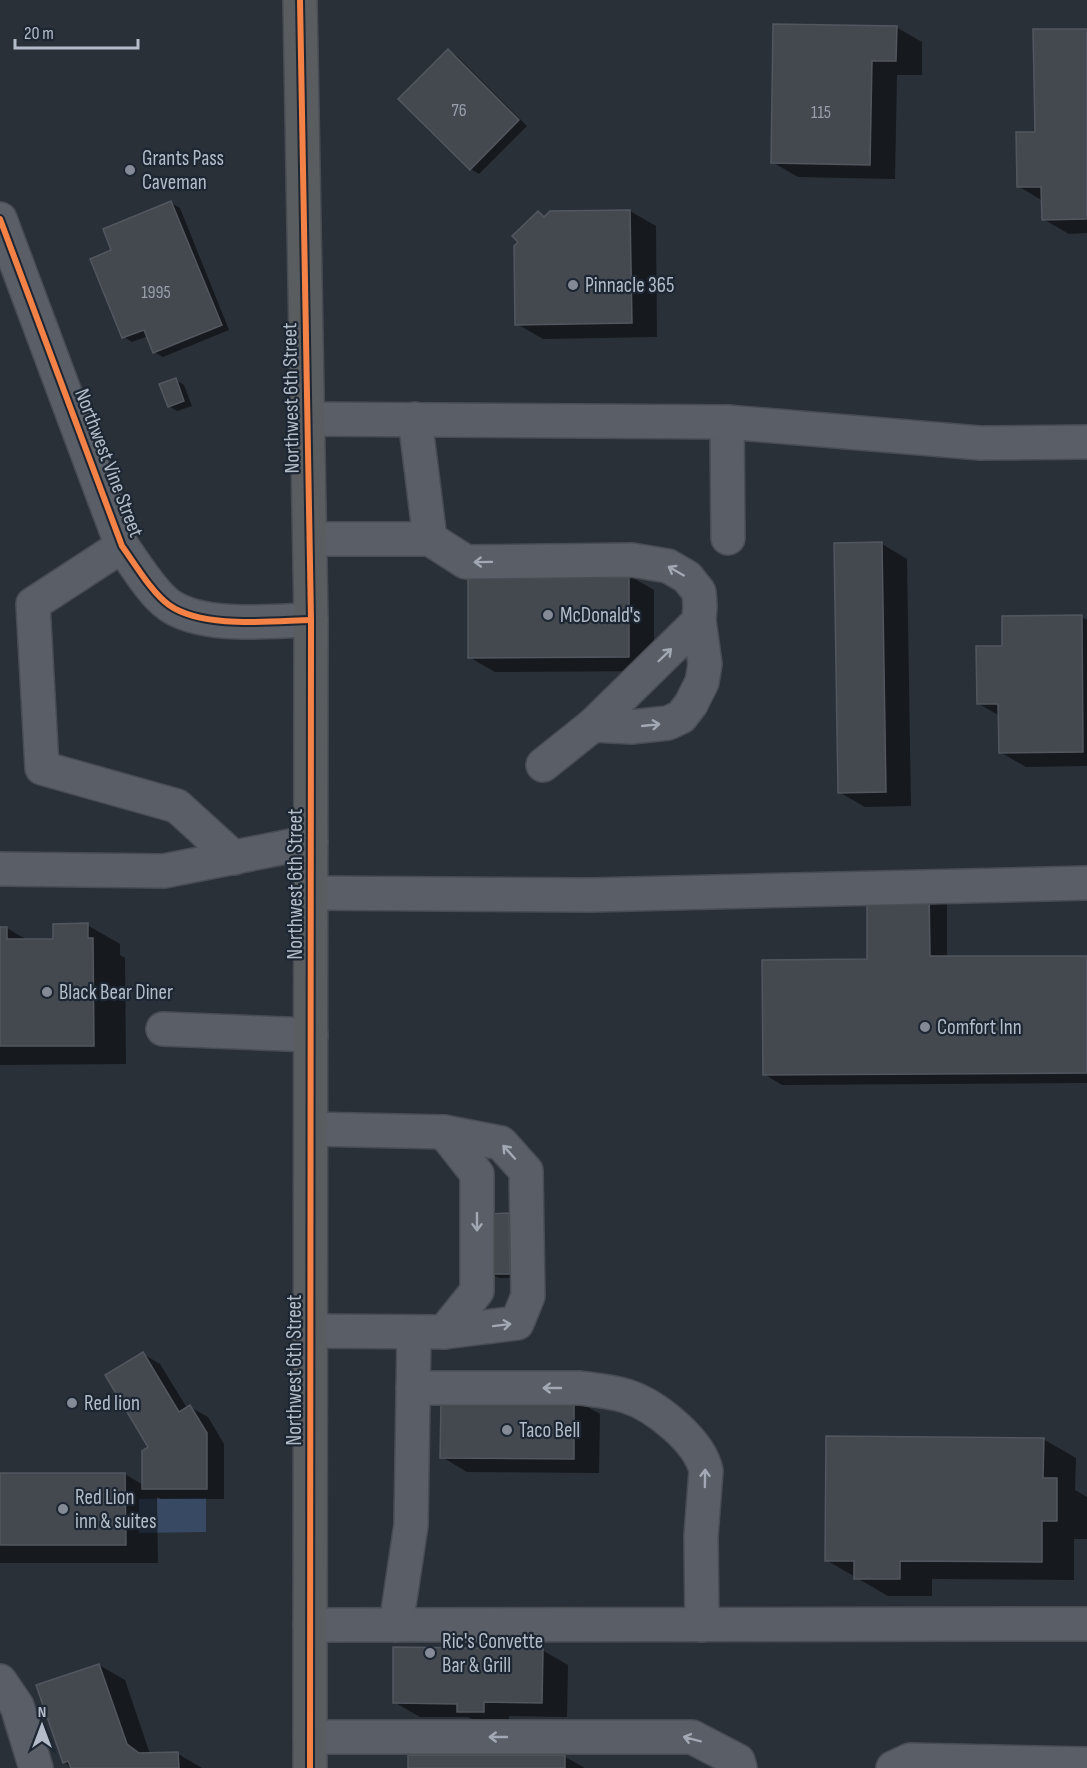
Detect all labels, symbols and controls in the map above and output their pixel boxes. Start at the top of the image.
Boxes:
scale bar [15,12,138,50]
text: 20 m [24,23,54,44]
house number: 76 [451,100,467,121]
house number: 115 [811,102,831,123]
place label: Grants Pass Caveman [142,146,224,195]
marker: Grants Pass Caveman [123,163,137,177]
place label: Pinnacle 365 [585,273,674,298]
marker: Pinnacle 365 [566,278,580,292]
house number: 1995 [141,282,171,303]
street label: Northwest 6th Street [277,322,305,474]
street label: Northwest Vine Street [69,385,149,541]
one-way arrow [473,556,493,568]
one-way arrow [668,564,685,576]
place label: McDonald's [560,603,641,628]
marker: McDonald's [541,608,555,622]
one-way arrow [657,647,672,662]
one-way arrow [640,719,660,730]
street label: Northwest 6th Street [283,809,308,959]
place label: Black Bear Diner [59,980,173,1005]
marker: Black Bear Diner [40,985,54,999]
place label: Comfort Inn [937,1015,1022,1040]
marker: Comfort Inn [918,1020,932,1034]
one-way arrow [502,1145,516,1160]
one-way arrow [471,1211,483,1231]
street label: Northwest 6th Street [282,1295,307,1445]
one-way arrow [492,1319,512,1330]
one-way arrow [542,1382,562,1394]
place label: Red lion [84,1391,140,1416]
marker: Red lion [65,1396,79,1410]
place label: Taco Bell [519,1418,580,1443]
marker: Taco Bell [500,1423,514,1437]
one-way arrow [699,1468,710,1488]
place label: Red Lion inn & suites [75,1485,157,1534]
marker: Red Lion inn & suites [56,1502,70,1516]
place label: Ric's Convette Bar & Grill [442,1629,543,1678]
marker: Ric's Convette Bar & Grill [423,1646,437,1660]
north arrow [12,1696,72,1756]
text: N [38,1703,46,1722]
one-way arrow [488,1731,508,1743]
one-way arrow [683,1733,702,1745]

